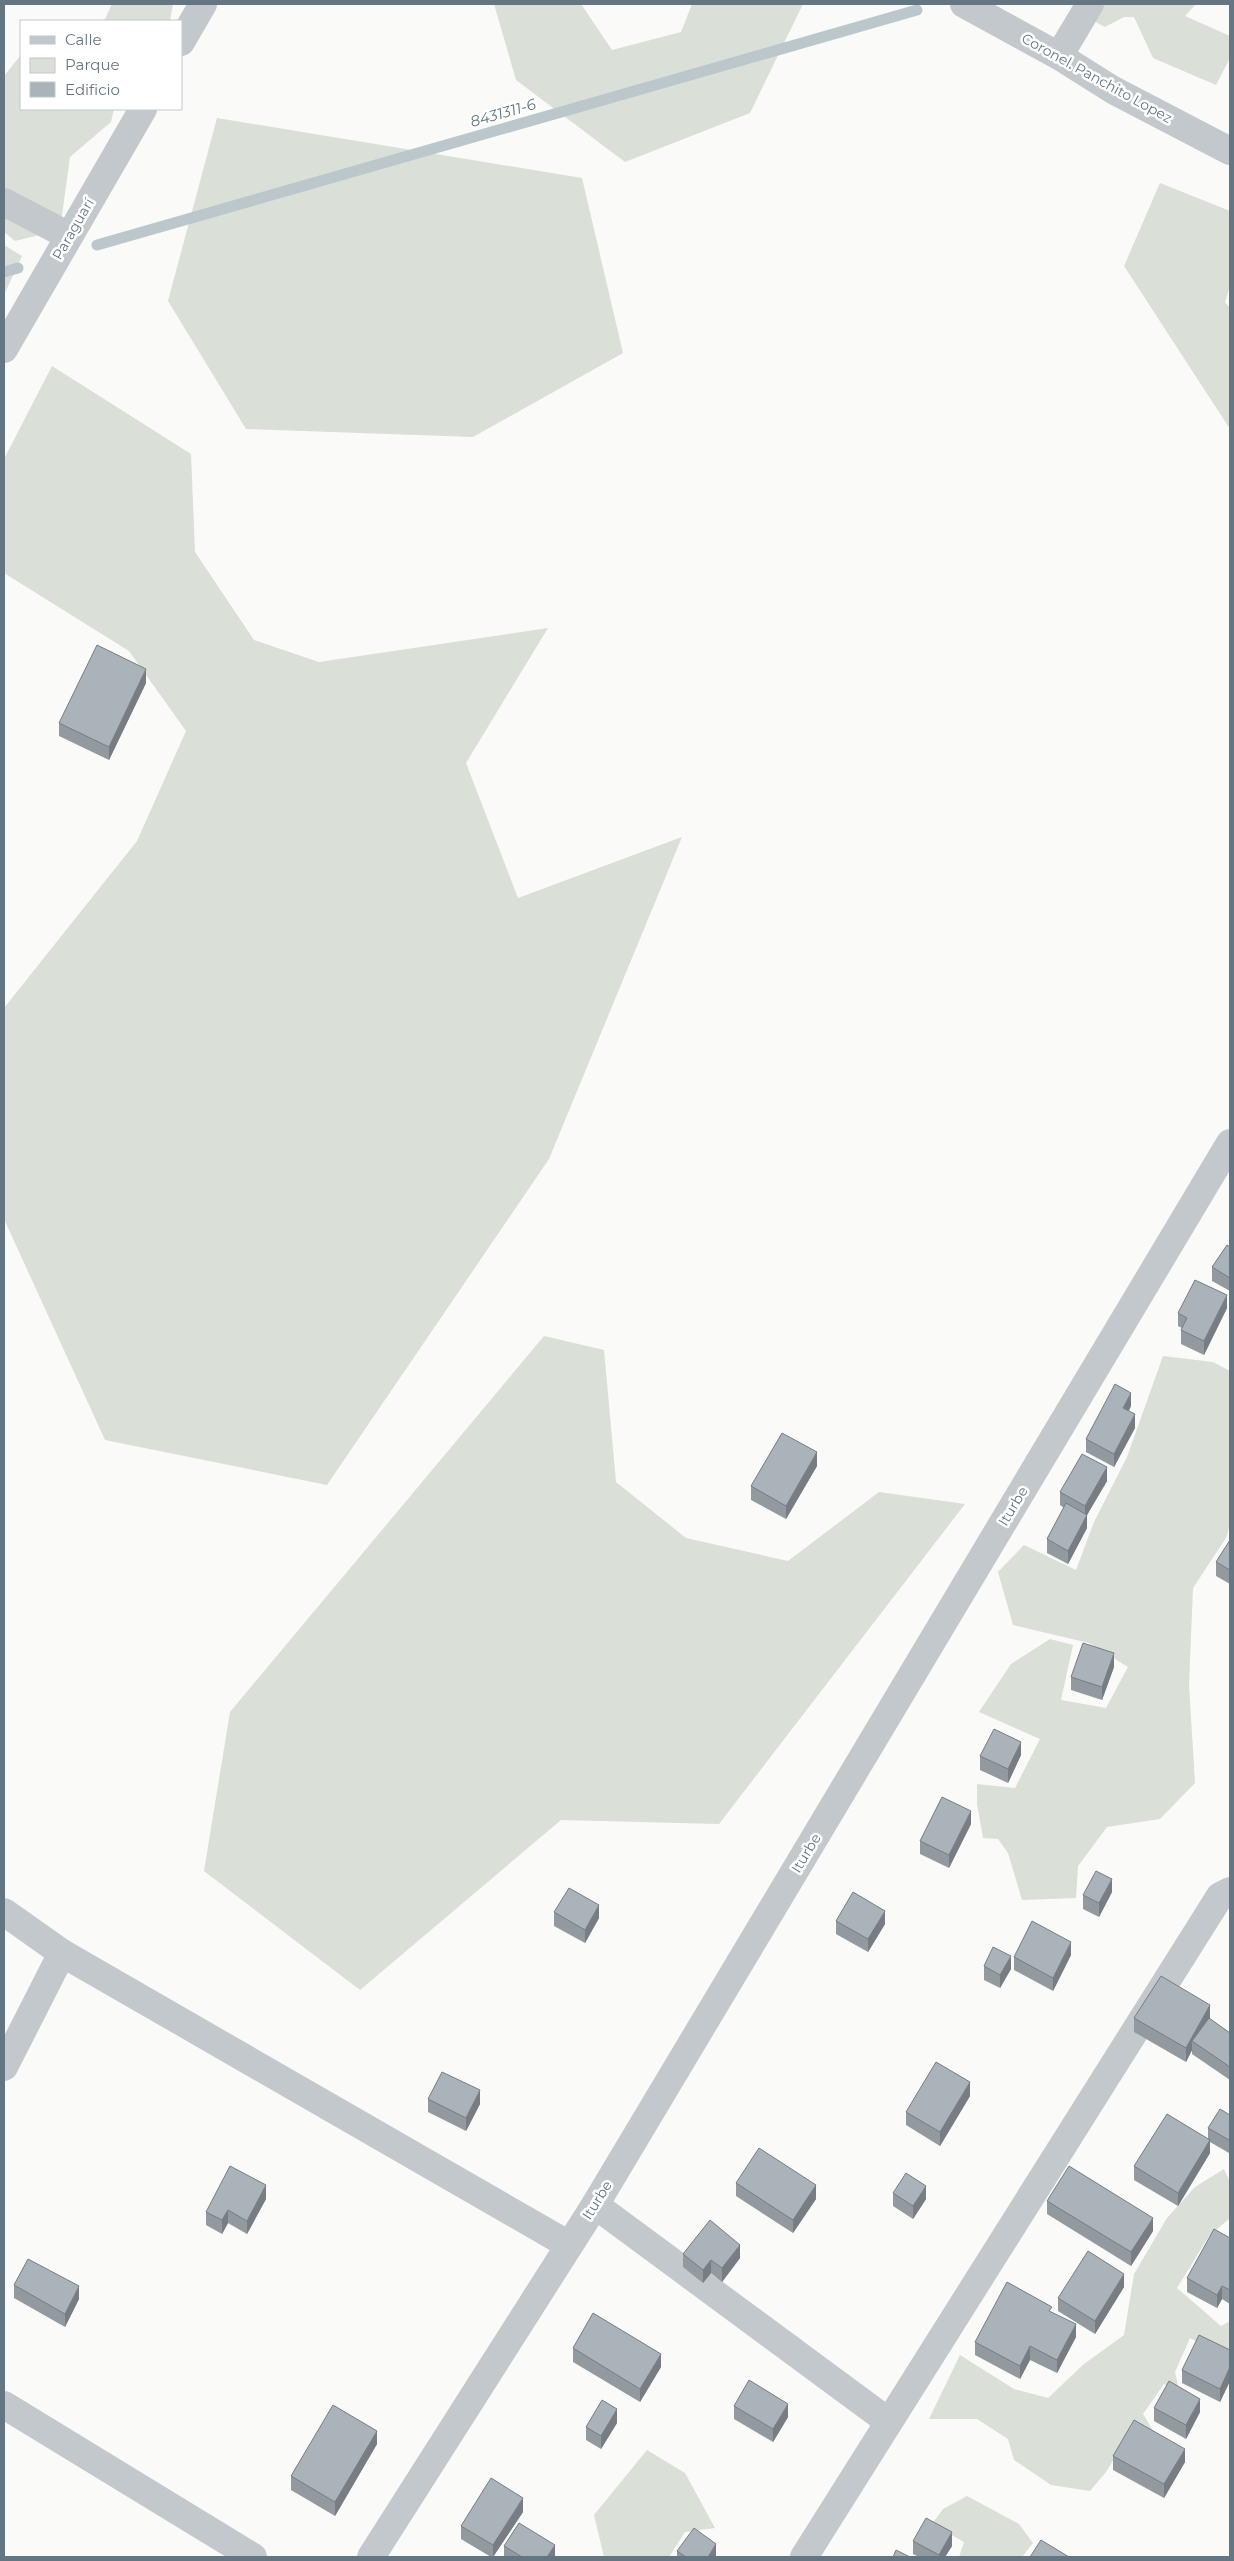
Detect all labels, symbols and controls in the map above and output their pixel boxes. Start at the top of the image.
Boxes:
legend [20,20,182,110]
street label: Coronel. Panchito Lopez [1019,29,1175,127]
text: Calle [65,30,102,49]
text: Parque [65,55,120,74]
text: Edificio [65,80,120,99]
water label: 8431311-6 [468,94,539,131]
street label: Paraguarí [48,194,98,263]
street label: Iturbe [994,1483,1032,1529]
street label: Iturbe [787,1830,825,1876]
street label: Iturbe [578,2177,616,2223]

